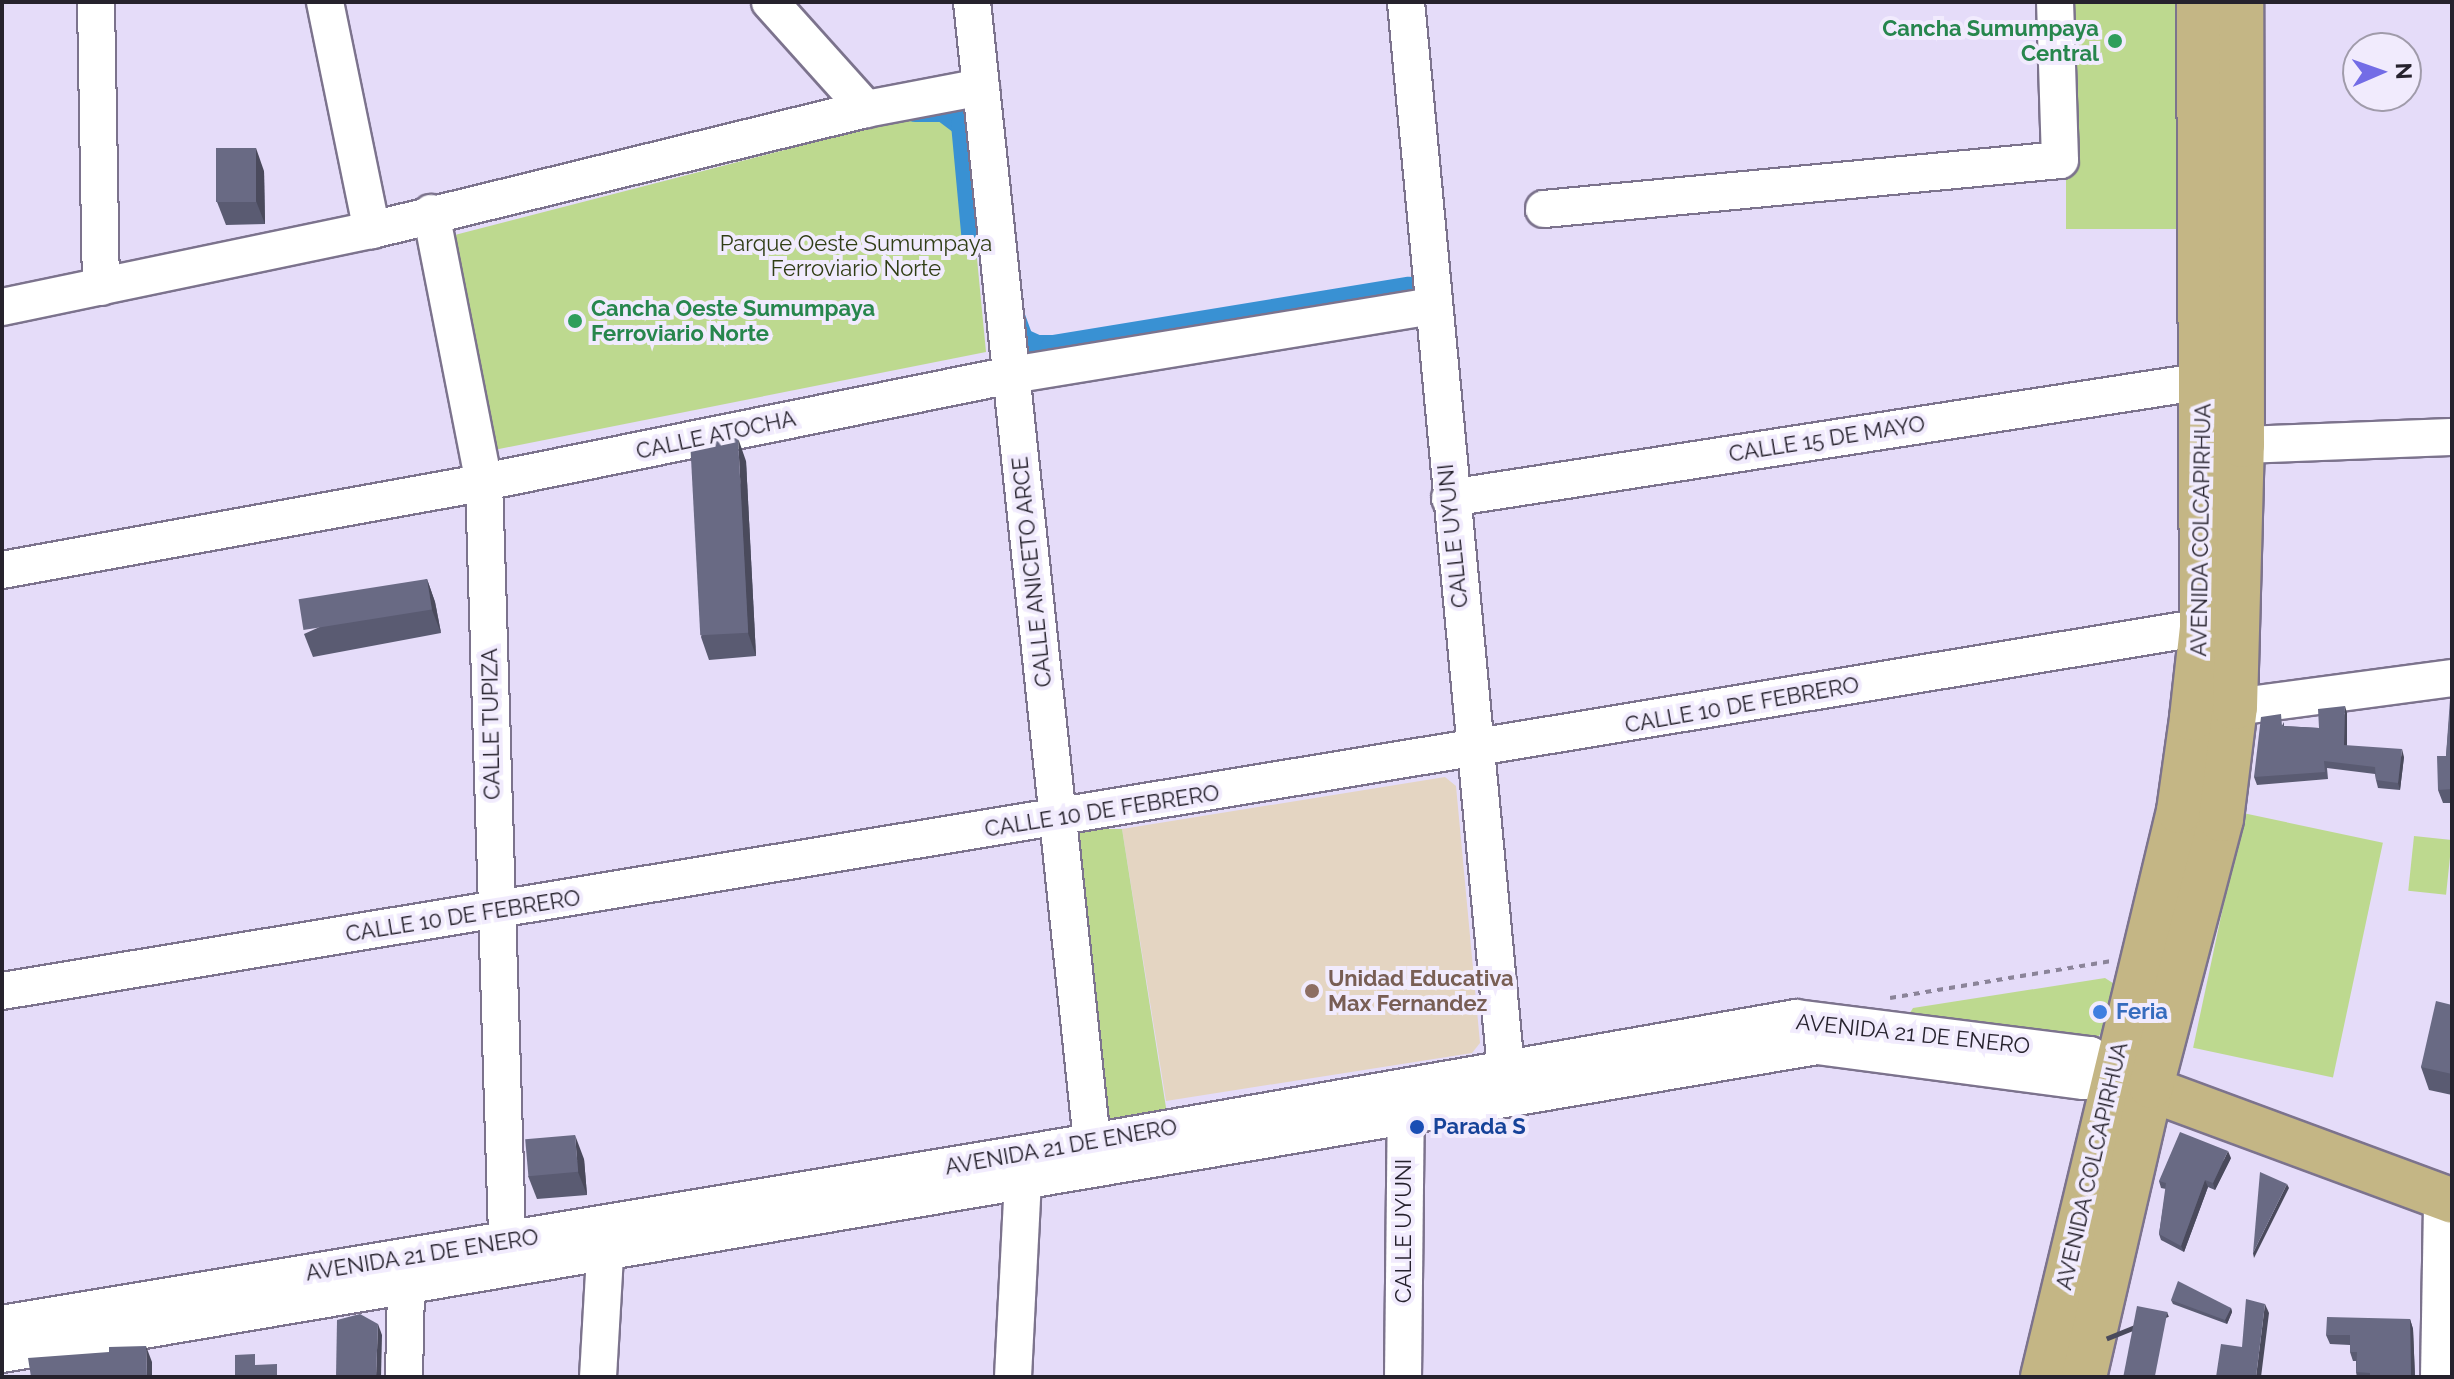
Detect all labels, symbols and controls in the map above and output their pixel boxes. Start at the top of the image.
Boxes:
place label: Cancha Sumumpaya Central [1882,15,2099,66]
marker: Cancha Sumumpaya Central [2106,32,2124,50]
north arrow [2342,32,2422,112]
text: N [2391,62,2417,80]
park label: Parque Oeste Sumumpaya Ferroviario Norte [720,230,992,282]
place label: Cancha Oeste Sumumpaya Ferroviario Norte [591,295,875,346]
marker: Cancha Oeste Sumumpaya Ferroviario Norte [566,312,584,330]
street label: AVENIDA COLCAPIRHUA [2186,403,2216,657]
street label: CALLE ATOCHA [633,405,799,465]
street label: CALLE 15 DE MAYO [1727,410,1927,468]
street label: CALLE ANICETO ARCE [1007,455,1057,689]
street label: CALLE UYUNI [1432,463,1474,609]
street label: CALLE TUPIZA [476,648,506,800]
street label: CALLE 10 DE FEBRERO [1623,671,1861,739]
street label: CALLE 10 DE FEBRERO [983,779,1221,843]
street label: CALLE 10 DE FEBRERO [344,884,582,948]
place label: Unidad Educativa Max Fernandez [1328,965,1514,1016]
marker: Unidad Educativa Max Fernandez [1303,982,1321,1000]
place label: Feria [2116,999,2168,1025]
marker: Feria [2091,1003,2109,1021]
street label: AVENIDA 21 DE ENERO [1794,1009,2032,1059]
street label: AVENIDA COLCAPIRHUA [2051,1039,2133,1293]
street label: AVENIDA 21 DE ENERO [943,1114,1179,1180]
place label: Parada S [1433,1114,1526,1140]
marker: Parada S [1408,1118,1426,1136]
street label: CALLE UYUNI [1391,1159,1417,1303]
street label: AVENIDA 21 DE ENERO [303,1224,541,1286]

